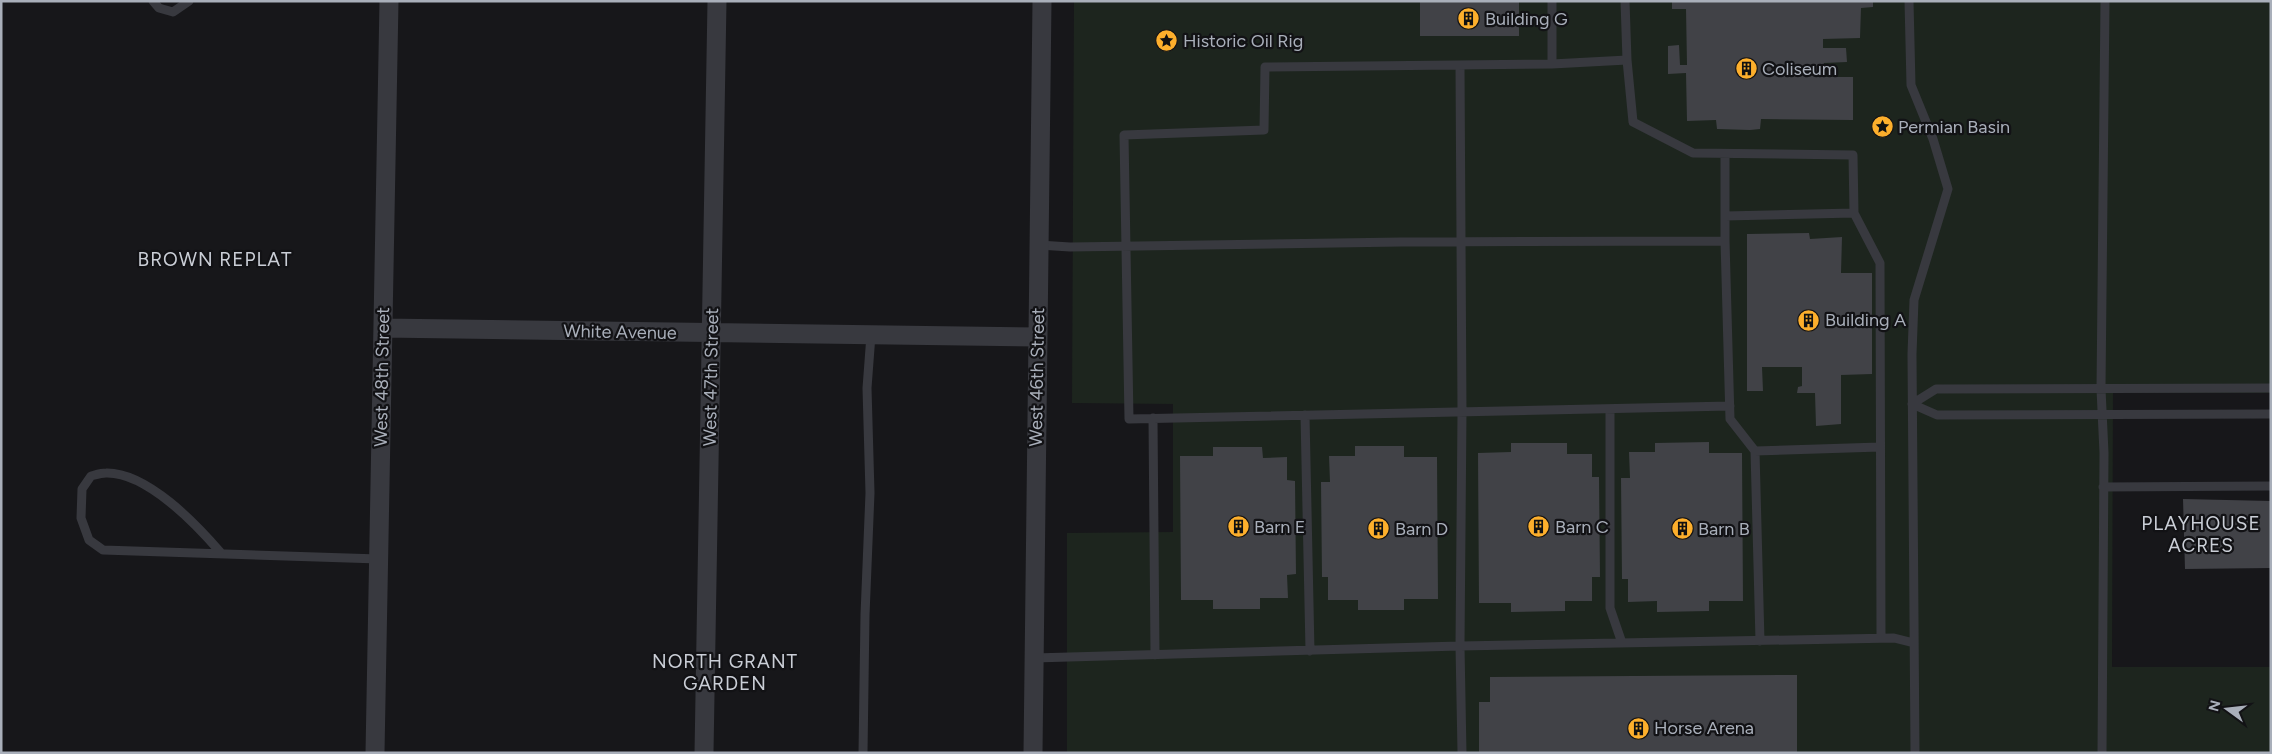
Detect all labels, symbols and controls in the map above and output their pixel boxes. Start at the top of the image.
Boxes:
building icon: Building G [1457,7,1481,31]
place label: Building G [1485,8,1568,30]
place icon: Historic Oil Rig [1155,29,1179,53]
place label: Historic Oil Rig [1183,30,1303,52]
building icon: Coliseum [1734,57,1758,81]
place label: Coliseum [1762,58,1837,80]
place icon: Permian Basin [1870,115,1894,139]
place label: Permian Basin [1898,116,2010,138]
district label: BROWN REPLAT [138,248,292,271]
street label: West 48th Street [370,307,394,447]
street label: West 47th Street [699,307,723,446]
street label: West 46th Street [1025,307,1049,447]
building icon: Building A [1797,308,1821,332]
place label: Building A [1825,309,1906,331]
street label: White Avenue [563,320,677,344]
district label: PLAYHOUSE ACRES [2141,512,2261,557]
building icon: Barn E [1226,515,1250,539]
building icon: Barn C [1527,515,1551,539]
place label: Barn E [1254,516,1305,538]
place label: Barn C [1555,516,1609,538]
building icon: Barn D [1367,517,1391,541]
building icon: Barn B [1670,517,1694,541]
place label: Barn D [1395,518,1448,540]
place label: Barn B [1698,518,1750,540]
district label: NORTH GRANT GARDEN [652,650,798,695]
north arrow [2202,684,2252,734]
text: N [2205,698,2225,713]
building icon: Horse Arena [1626,716,1650,740]
place label: Horse Arena [1654,717,1754,739]

